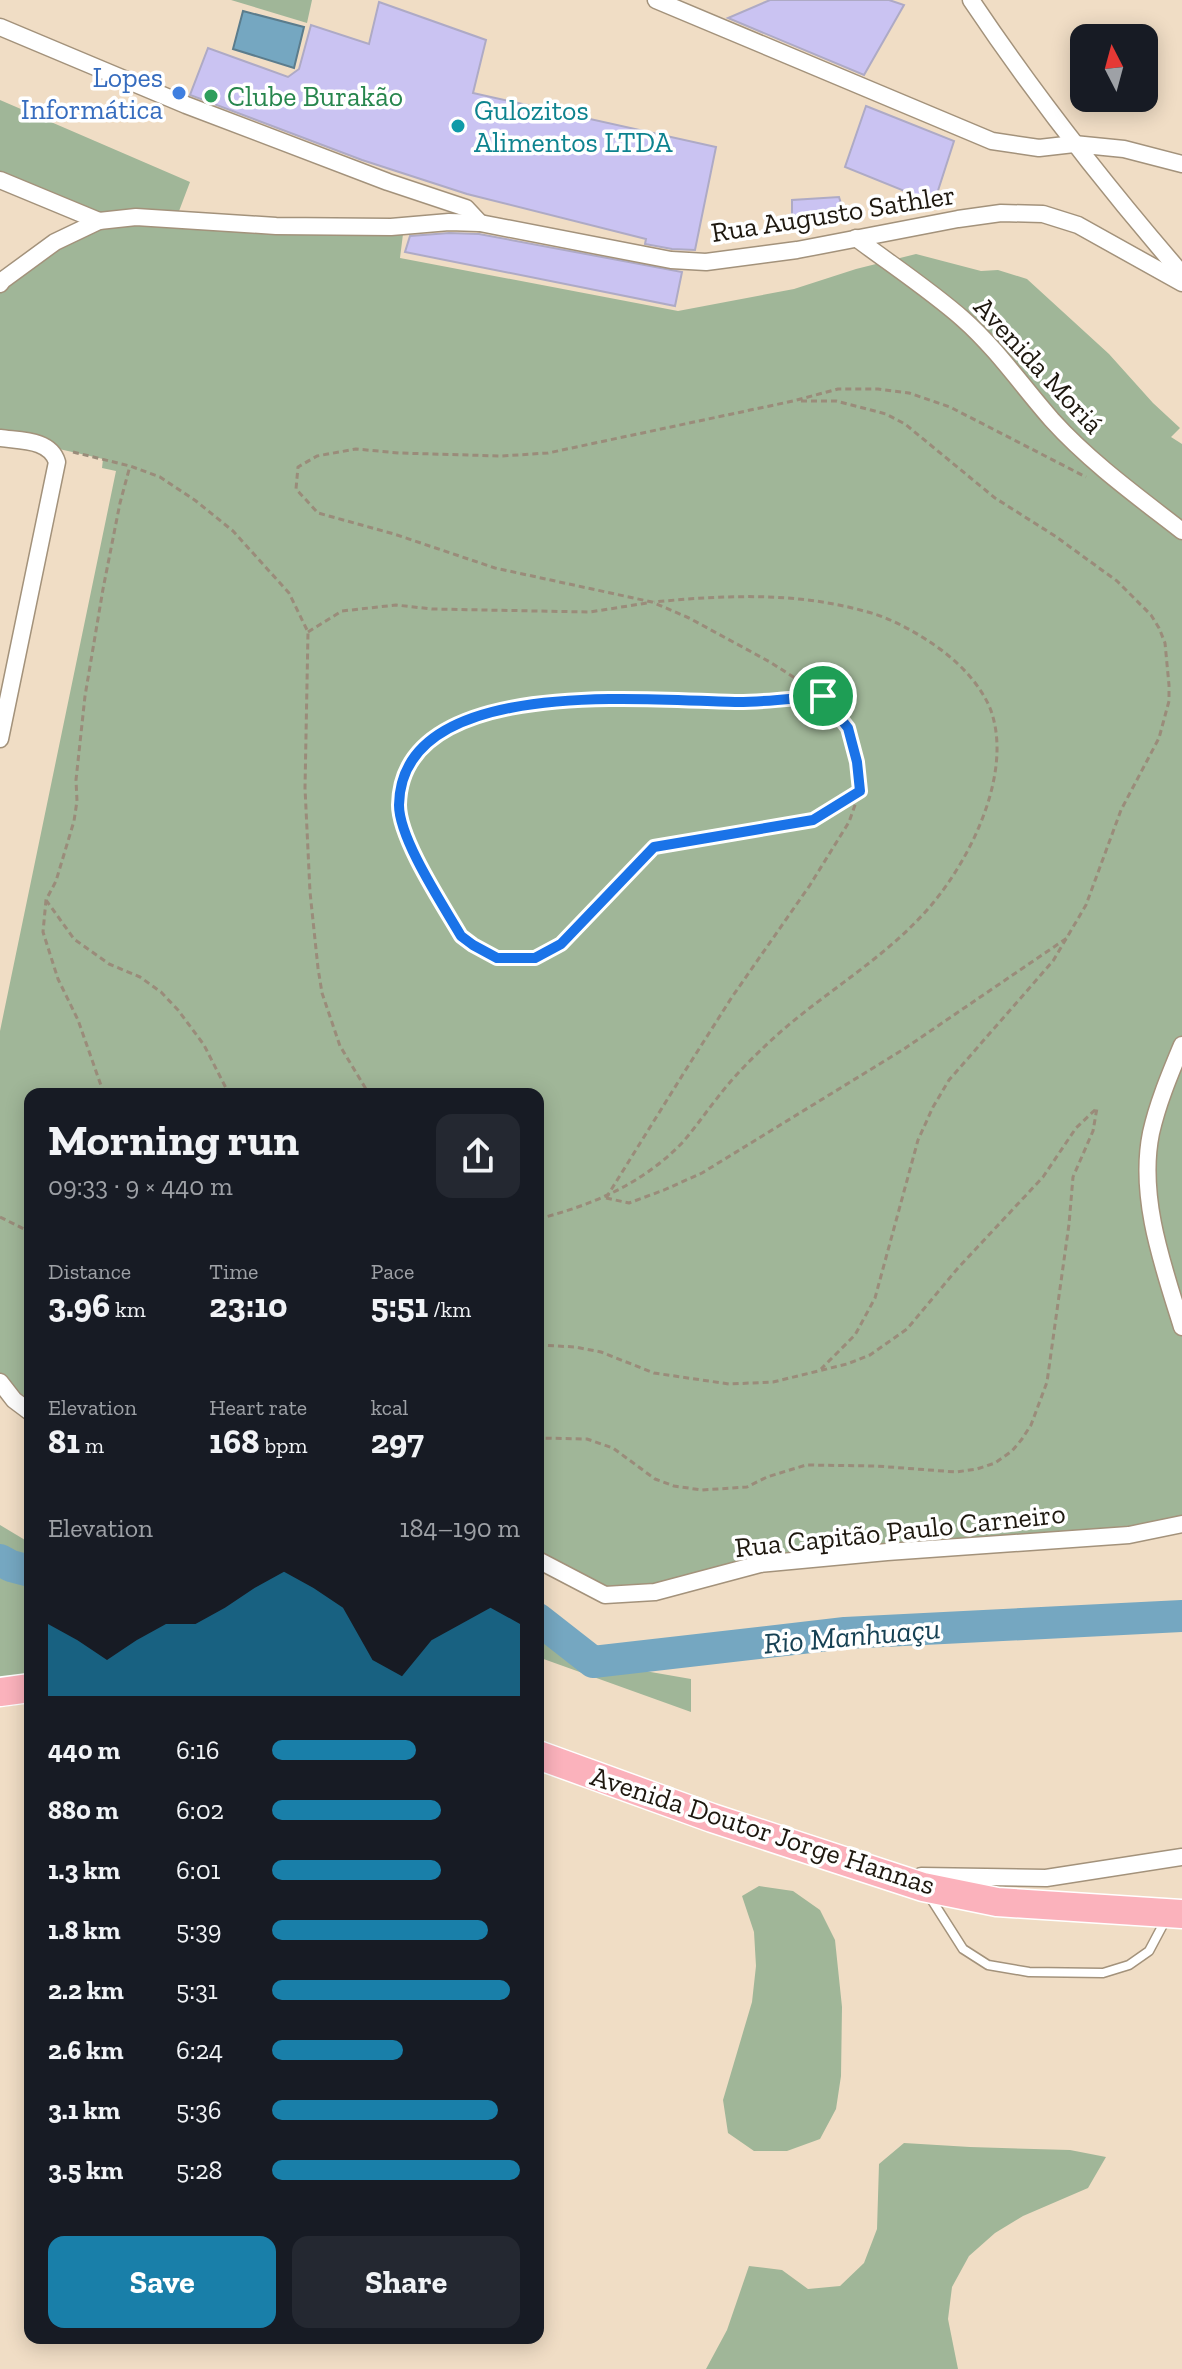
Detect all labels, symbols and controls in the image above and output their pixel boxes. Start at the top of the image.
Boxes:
north arrow [1070,24,1158,112]
map controls [1070,24,1158,112]
place label: Lopes Informática [21,61,163,126]
place label: Clube Burakão [227,80,403,113]
marker: Lopes Informática [170,84,188,102]
marker: Clube Burakão [202,87,220,105]
place label: Gulozitos Alimentos LTDA [474,94,673,159]
marker: Gulozitos Alimentos LTDA [449,117,467,135]
street label: Rua Augusto Sathler [709,178,958,249]
street label: Avenida Moriá [967,290,1111,441]
pin [789,662,857,730]
icon: arrive [801,674,845,718]
text: Morning run [48,1113,299,1166]
button: share [436,1114,520,1198]
text: 09:33 · 9 × 440 m [48,1170,233,1202]
text: Distance [48,1258,131,1285]
text: Time [209,1258,258,1285]
text: Pace [371,1258,414,1285]
text: 3.96 [48,1285,110,1326]
text: 23:10 [209,1285,287,1326]
text: 5:51 [371,1285,428,1326]
text: km [110,1296,146,1323]
text: /km [428,1296,471,1323]
text: Elevation [48,1394,137,1421]
text: Heart rate [209,1394,307,1421]
text: kcal [371,1394,408,1421]
text: 81 [48,1421,80,1462]
text: 168 [209,1421,260,1462]
text: 297 [371,1421,424,1462]
text: m [80,1432,104,1459]
text: bpm [260,1432,307,1459]
street label: Rua Capitão Paulo Carneiro [733,1497,1067,1564]
text: Elevation [48,1512,153,1544]
text: 184–190 m [399,1512,520,1544]
water label: Rio Manhuaçu [762,1610,942,1662]
text: 440 m [48,1734,120,1766]
text: 6:16 [176,1734,219,1766]
street label: Avenida Doutor Jorge Hannas [587,1759,939,1902]
text: 880 m [48,1794,119,1826]
text: 6:02 [176,1794,224,1826]
text: 1.3 km [48,1854,120,1886]
text: 6:01 [176,1854,221,1886]
text: 1.8 km [48,1914,120,1946]
text: 5:39 [176,1914,222,1946]
text: 2.2 km [48,1974,124,2006]
text: 5:31 [176,1974,218,2006]
text: 2.6 km [48,2034,123,2066]
text: 6:24 [176,2034,223,2066]
text: 3.1 km [48,2094,120,2126]
text: 5:36 [176,2094,222,2126]
text: 3.5 km [48,2154,123,2186]
text: 5:28 [176,2154,223,2186]
button: Save [48,2236,276,2328]
button: Share [292,2236,520,2328]

